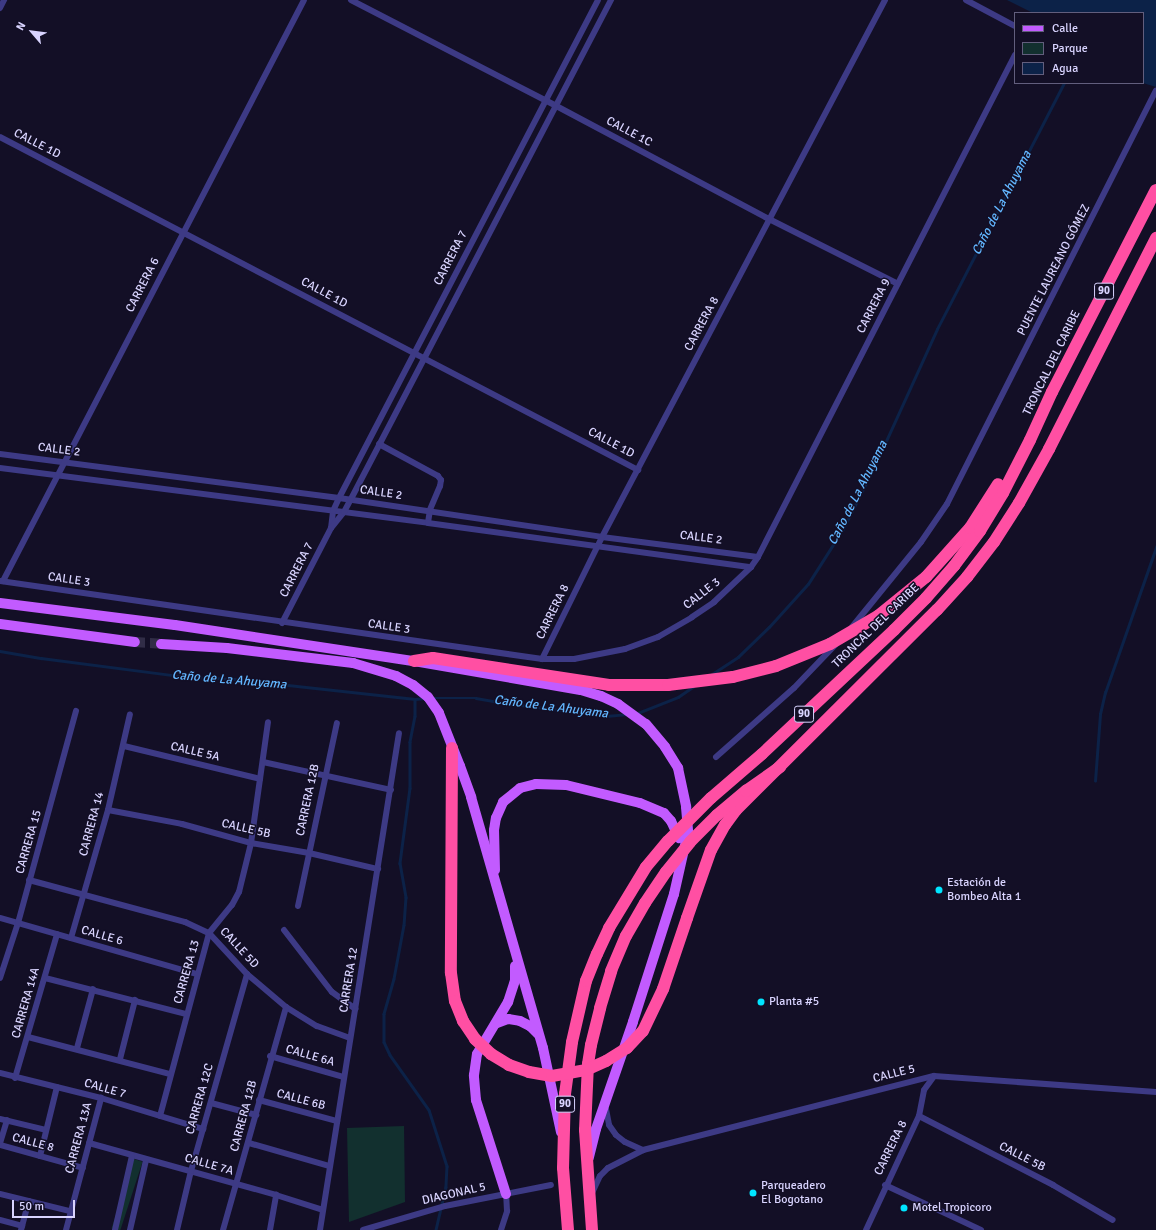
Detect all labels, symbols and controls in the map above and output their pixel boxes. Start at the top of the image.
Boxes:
north arrow [12,12,52,52]
legend [1014,12,1144,84]
text: N [13,20,28,33]
text: Calle [1052,21,1078,36]
text: Parque [1052,41,1088,56]
text: Agua [1052,61,1078,76]
street label: CALLE 1C [604,114,654,150]
street label: CALLE 1D [11,126,63,162]
water label: Caño de La Ahuyama [969,148,1035,258]
street label: PUENTE LAUREANO GÓMEZ [1015,202,1093,338]
street label: CARRERA 7 [431,228,471,288]
street label: CARRERA 6 [123,255,163,315]
street label: CALLE 1D [298,275,350,311]
street label: CARRERA 9 [854,276,894,336]
road number: 90 [1094,282,1114,300]
street label: CARRERA 8 [682,294,722,354]
street label: TRONCAL DEL CARIBE [1020,308,1084,418]
street label: CALLE 1D [585,425,637,461]
water label: Caño de La Ahuyama [825,438,891,548]
street label: CALLE 2 [37,440,81,460]
street label: CALLE 2 [359,483,403,503]
street label: CALLE 2 [679,528,723,548]
street label: CARRERA 7 [277,540,317,600]
street label: CALLE 3 [47,570,91,590]
street label: CALLE 3 [681,575,723,613]
street label: TRONCAL DEL CARIBE [830,581,922,671]
street label: CARRERA 8 [533,582,573,642]
street label: CALLE 3 [367,617,411,637]
water label: Caño de La Ahuyama [171,667,287,693]
water label: Caño de La Ahuyama [493,692,609,722]
road number: 90 [794,705,814,723]
street label: CALLE 5A [169,739,221,765]
street label: CARRERA 12B [293,763,323,837]
street label: CARRERA 14 [77,790,107,858]
street label: CARRERA 15 [13,808,45,876]
street label: CALLE 5B [220,816,272,842]
place label: Estación de Bombeo Alta 1 [947,876,1021,904]
marker: Estación de Bombeo Alta 1 [934,885,944,895]
street label: CALLE 6 [79,923,125,949]
street label: CALLE 5D [216,925,262,971]
street label: CARRERA 13 [171,938,203,1006]
street label: CARRERA 12 [337,946,361,1014]
street label: CARRERA 14A [9,966,43,1040]
place label: Planta #5 [769,995,819,1009]
marker: Planta #5 [756,997,766,1007]
street label: CALLE 6A [284,1042,336,1070]
street label: CARRERA 12C [183,1062,217,1136]
street label: CALLE 5 [872,1062,916,1086]
street label: CALLE 7 [82,1076,128,1102]
street label: CARRERA 12B [228,1079,260,1153]
street label: CALLE 6B [275,1087,327,1113]
road number: 90 [555,1095,575,1113]
street label: CARRERA 13A [63,1101,95,1175]
street label: CARRERA 8 [871,1118,911,1178]
street label: CALLE 8 [10,1131,56,1155]
street label: CALLE 5B [996,1139,1048,1175]
street label: CALLE 7A [183,1151,235,1179]
place label: Parqueadero El Bogotano [761,1179,826,1207]
street label: DIAGONAL 5 [421,1180,487,1208]
marker: Parqueadero El Bogotano [748,1188,758,1198]
scale bar [14,1192,77,1218]
text: 50 m [19,1199,44,1214]
place label: Motel Tropicoro [912,1201,992,1215]
marker: Motel Tropicoro [899,1203,909,1213]

